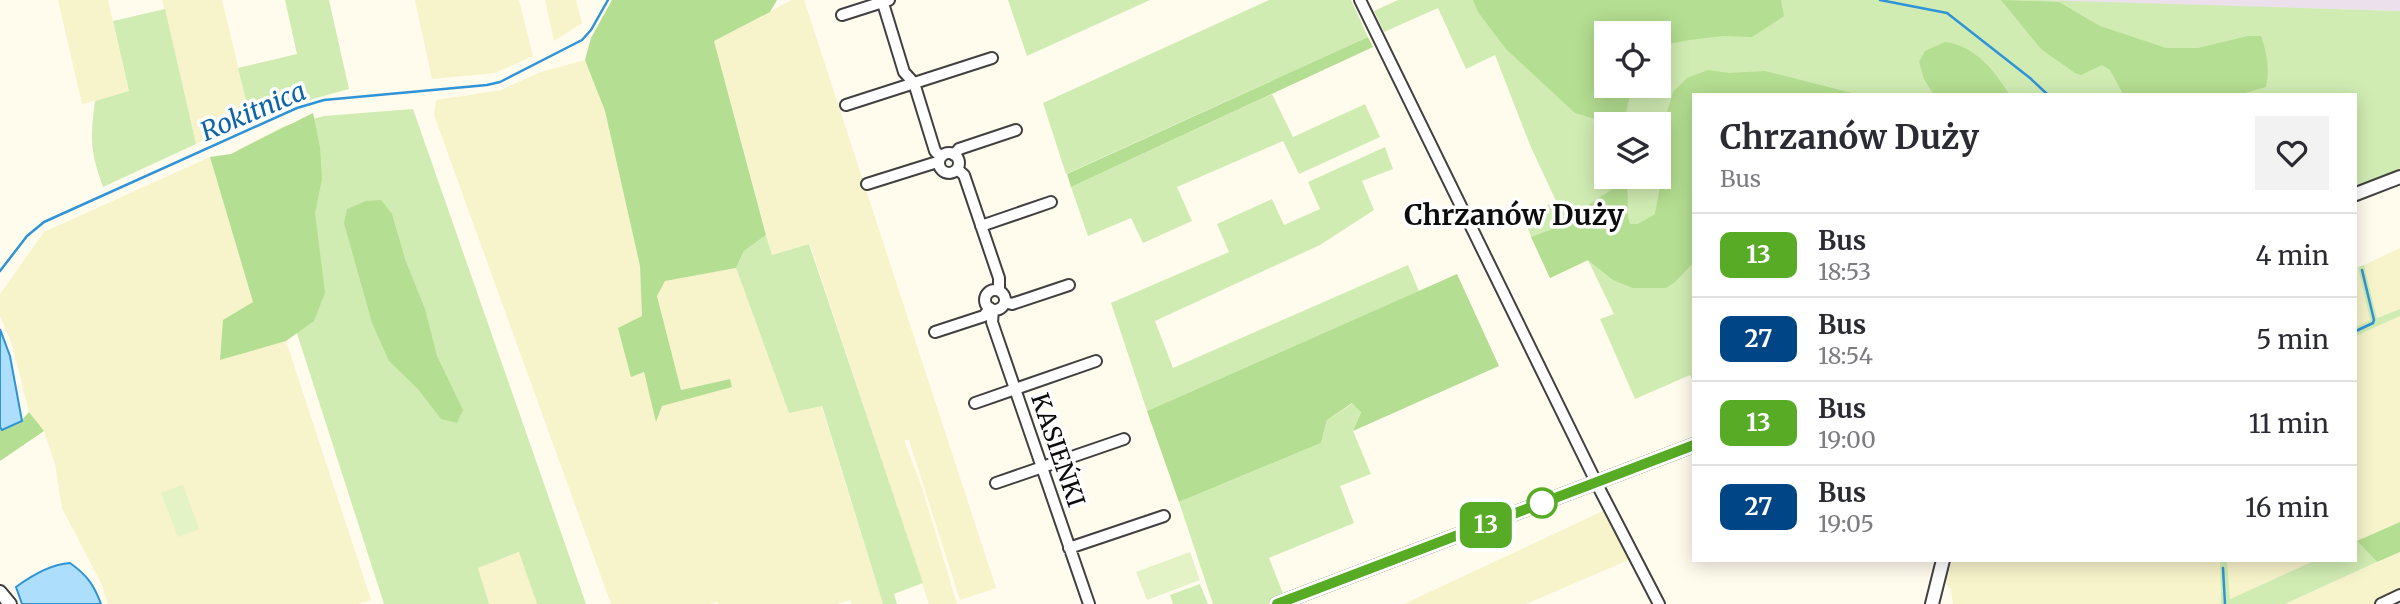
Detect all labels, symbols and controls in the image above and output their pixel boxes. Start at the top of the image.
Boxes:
map controls [1594,21,1671,189]
button: locate [1594,21,1671,98]
water label: Rokitnica [195,74,311,148]
button: layers [1594,112,1671,189]
button: heart [2255,116,2329,190]
text: Chrzanów Duży [1720,117,1979,158]
text: Bus [1720,164,1761,193]
district label: Chrzanów Duży [1404,197,1624,233]
text: Bus [1818,224,1866,257]
text: 13 [1746,239,1771,270]
text: 4 min [2255,239,2329,272]
text: 18:53 [1818,257,1871,286]
text: Bus [1818,308,1866,341]
text: 27 [1745,323,1772,354]
text: 5 min [2256,323,2329,356]
text: 18:54 [1818,341,1873,370]
street label: KASIEŃKI [1024,389,1093,511]
text: Bus [1818,392,1866,425]
text: 13 [1746,407,1771,438]
text: 11 min [2249,407,2329,440]
text: 19:00 [1818,425,1876,454]
text: Bus [1818,476,1866,509]
unlabelled marker [1527,488,1557,518]
text: 27 [1745,491,1772,522]
text: 16 min [2245,491,2329,524]
line badge: 13 [1454,502,1518,548]
text: 13 [1474,509,1498,540]
text: 19:05 [1818,509,1874,538]

